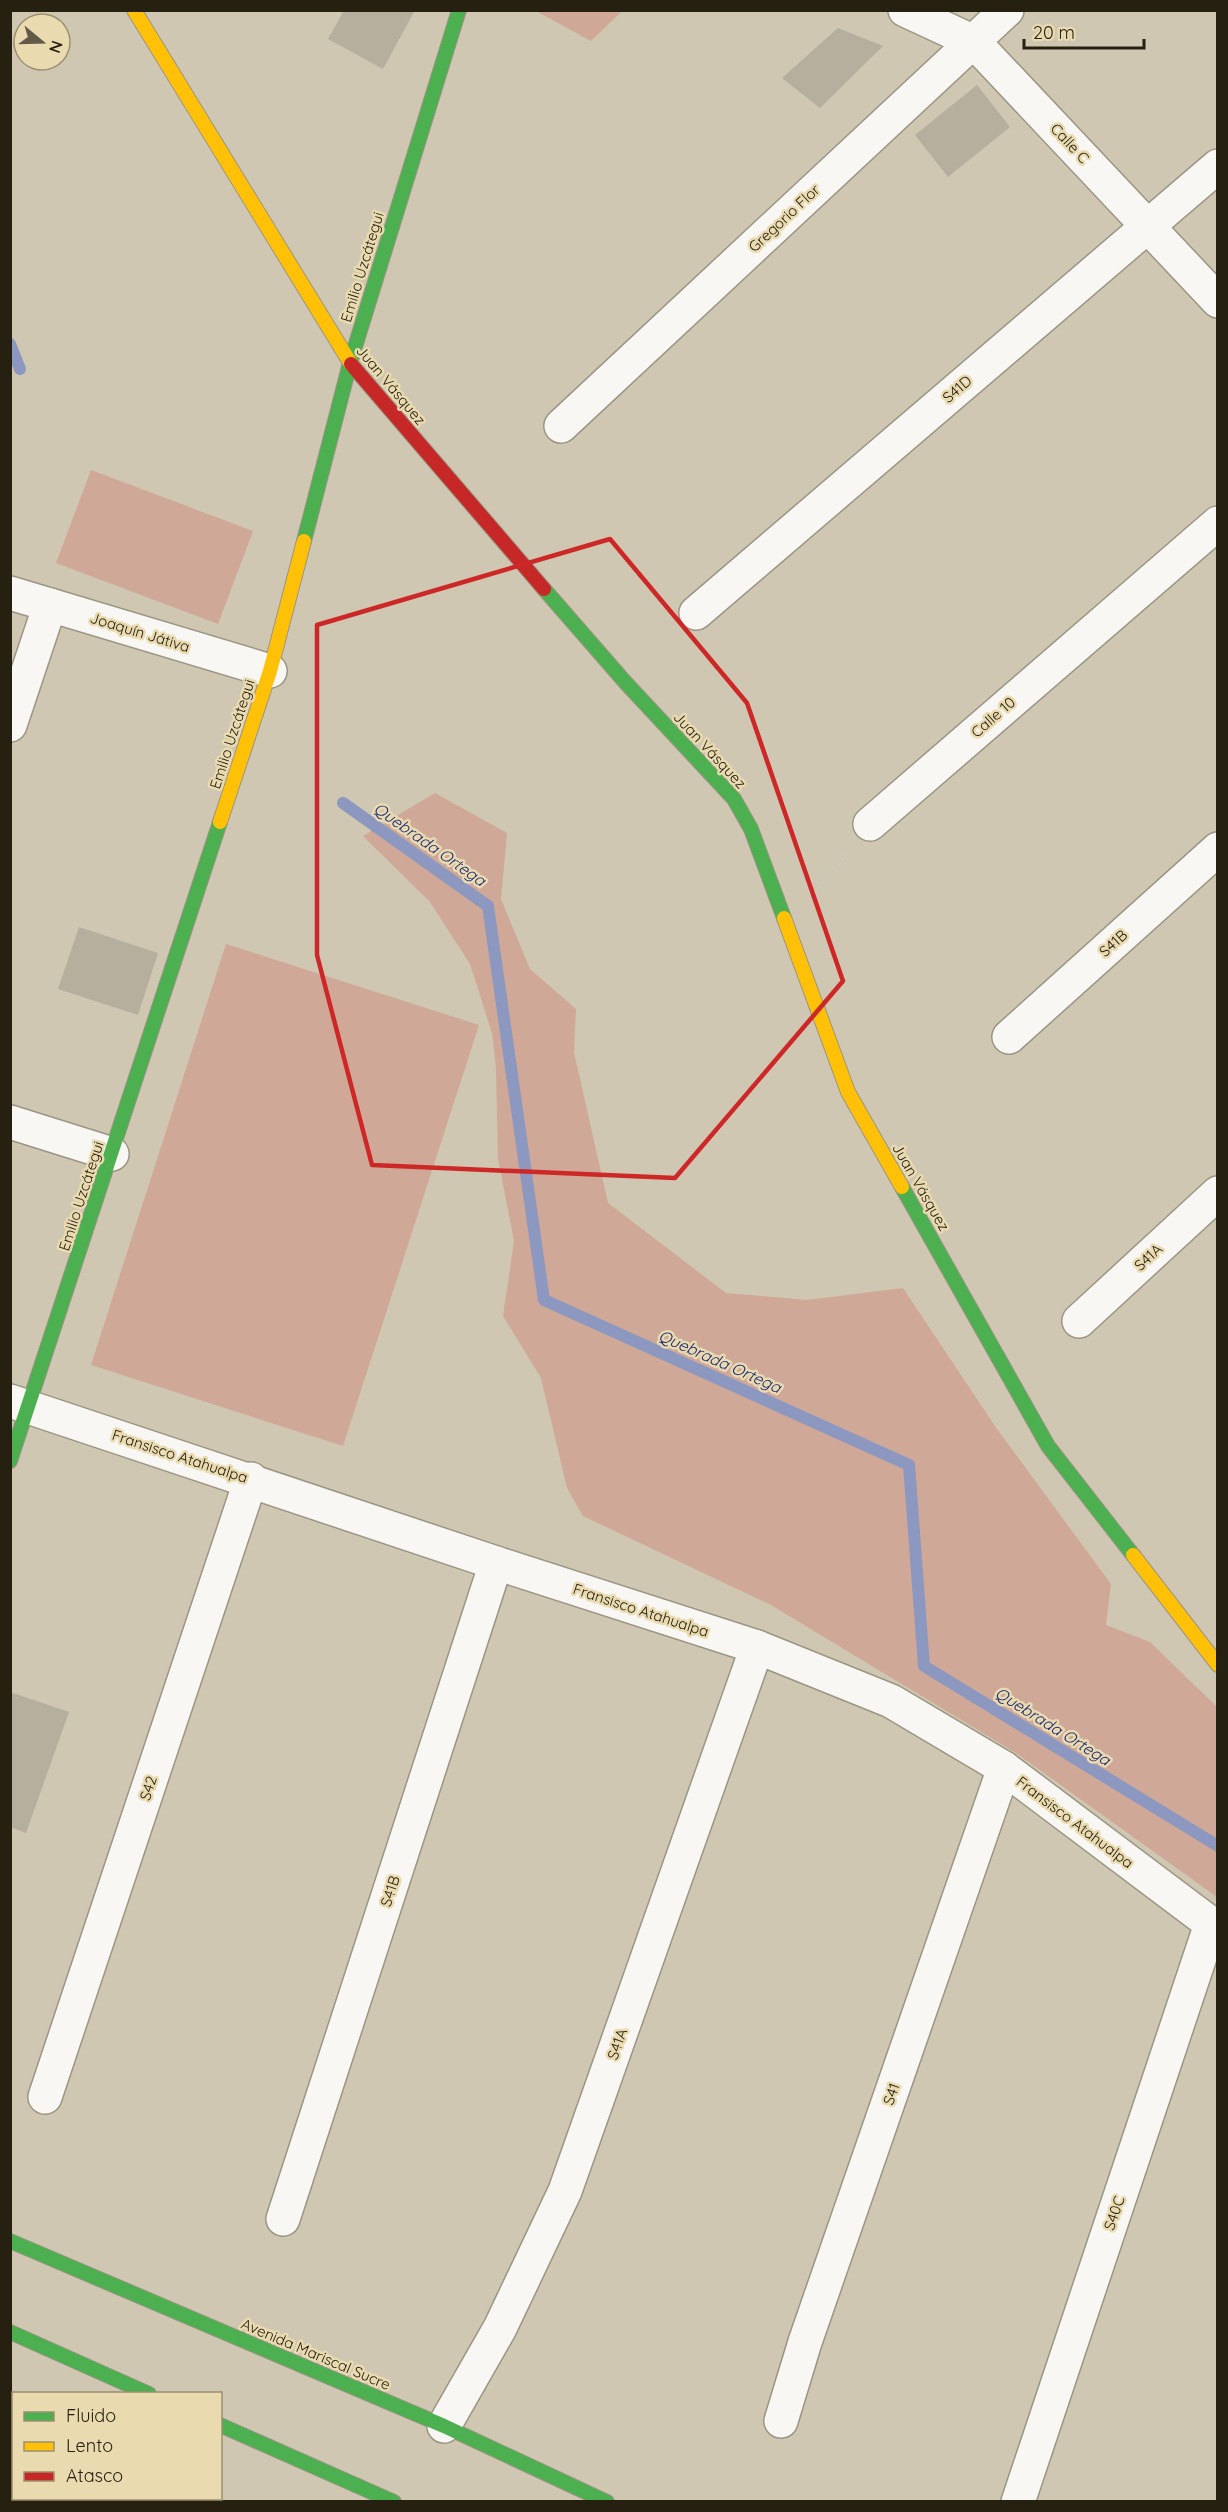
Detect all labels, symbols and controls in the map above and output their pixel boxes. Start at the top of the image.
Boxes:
north arrow [12,12,72,72]
scale bar [1024,12,1144,50]
text: 20 m [1033,21,1075,44]
text: N [45,38,68,56]
street label: Calle C [1047,119,1093,167]
street label: Gregorio Flor [744,180,824,256]
street label: Emilio Uzcátegui [336,210,388,324]
street label: Juan Vásquez [352,341,430,429]
street label: S41D [938,371,976,407]
street label: Joaquín Játiva [88,608,192,656]
street label: Emilio Uzcátegui [205,677,259,791]
street label: Calle 10 [967,693,1019,741]
street label: Juan Vásquez [670,708,750,792]
water label: Quebrada Ortega [370,798,491,891]
street label: S41B [1095,925,1131,961]
street label: Emilio Uzcátegui [54,1139,108,1253]
street label: Juan Vásquez [888,1140,954,1234]
street label: S41A [1130,1239,1166,1275]
water label: Quebrada Ortega [656,1325,786,1398]
street label: Fransisco Atahualpa [110,1425,250,1487]
street label: Fransisco Atahualpa [571,1579,711,1641]
water label: Quebrada Ortega [992,1683,1115,1770]
street label: Fransisco Atahualpa [1013,1772,1137,1872]
street label: S42 [135,1773,161,1803]
street label: S41B [376,1873,404,1909]
street label: S41A [603,2026,631,2062]
street label: S41 [878,2081,904,2107]
street label: S40C [1099,2193,1129,2233]
street label: Avenida Mariscal Sucre [238,2314,394,2394]
legend [12,2392,222,2500]
text: Fluido [66,2404,116,2427]
text: Lento [66,2434,113,2457]
text: Atasco [66,2464,123,2487]

